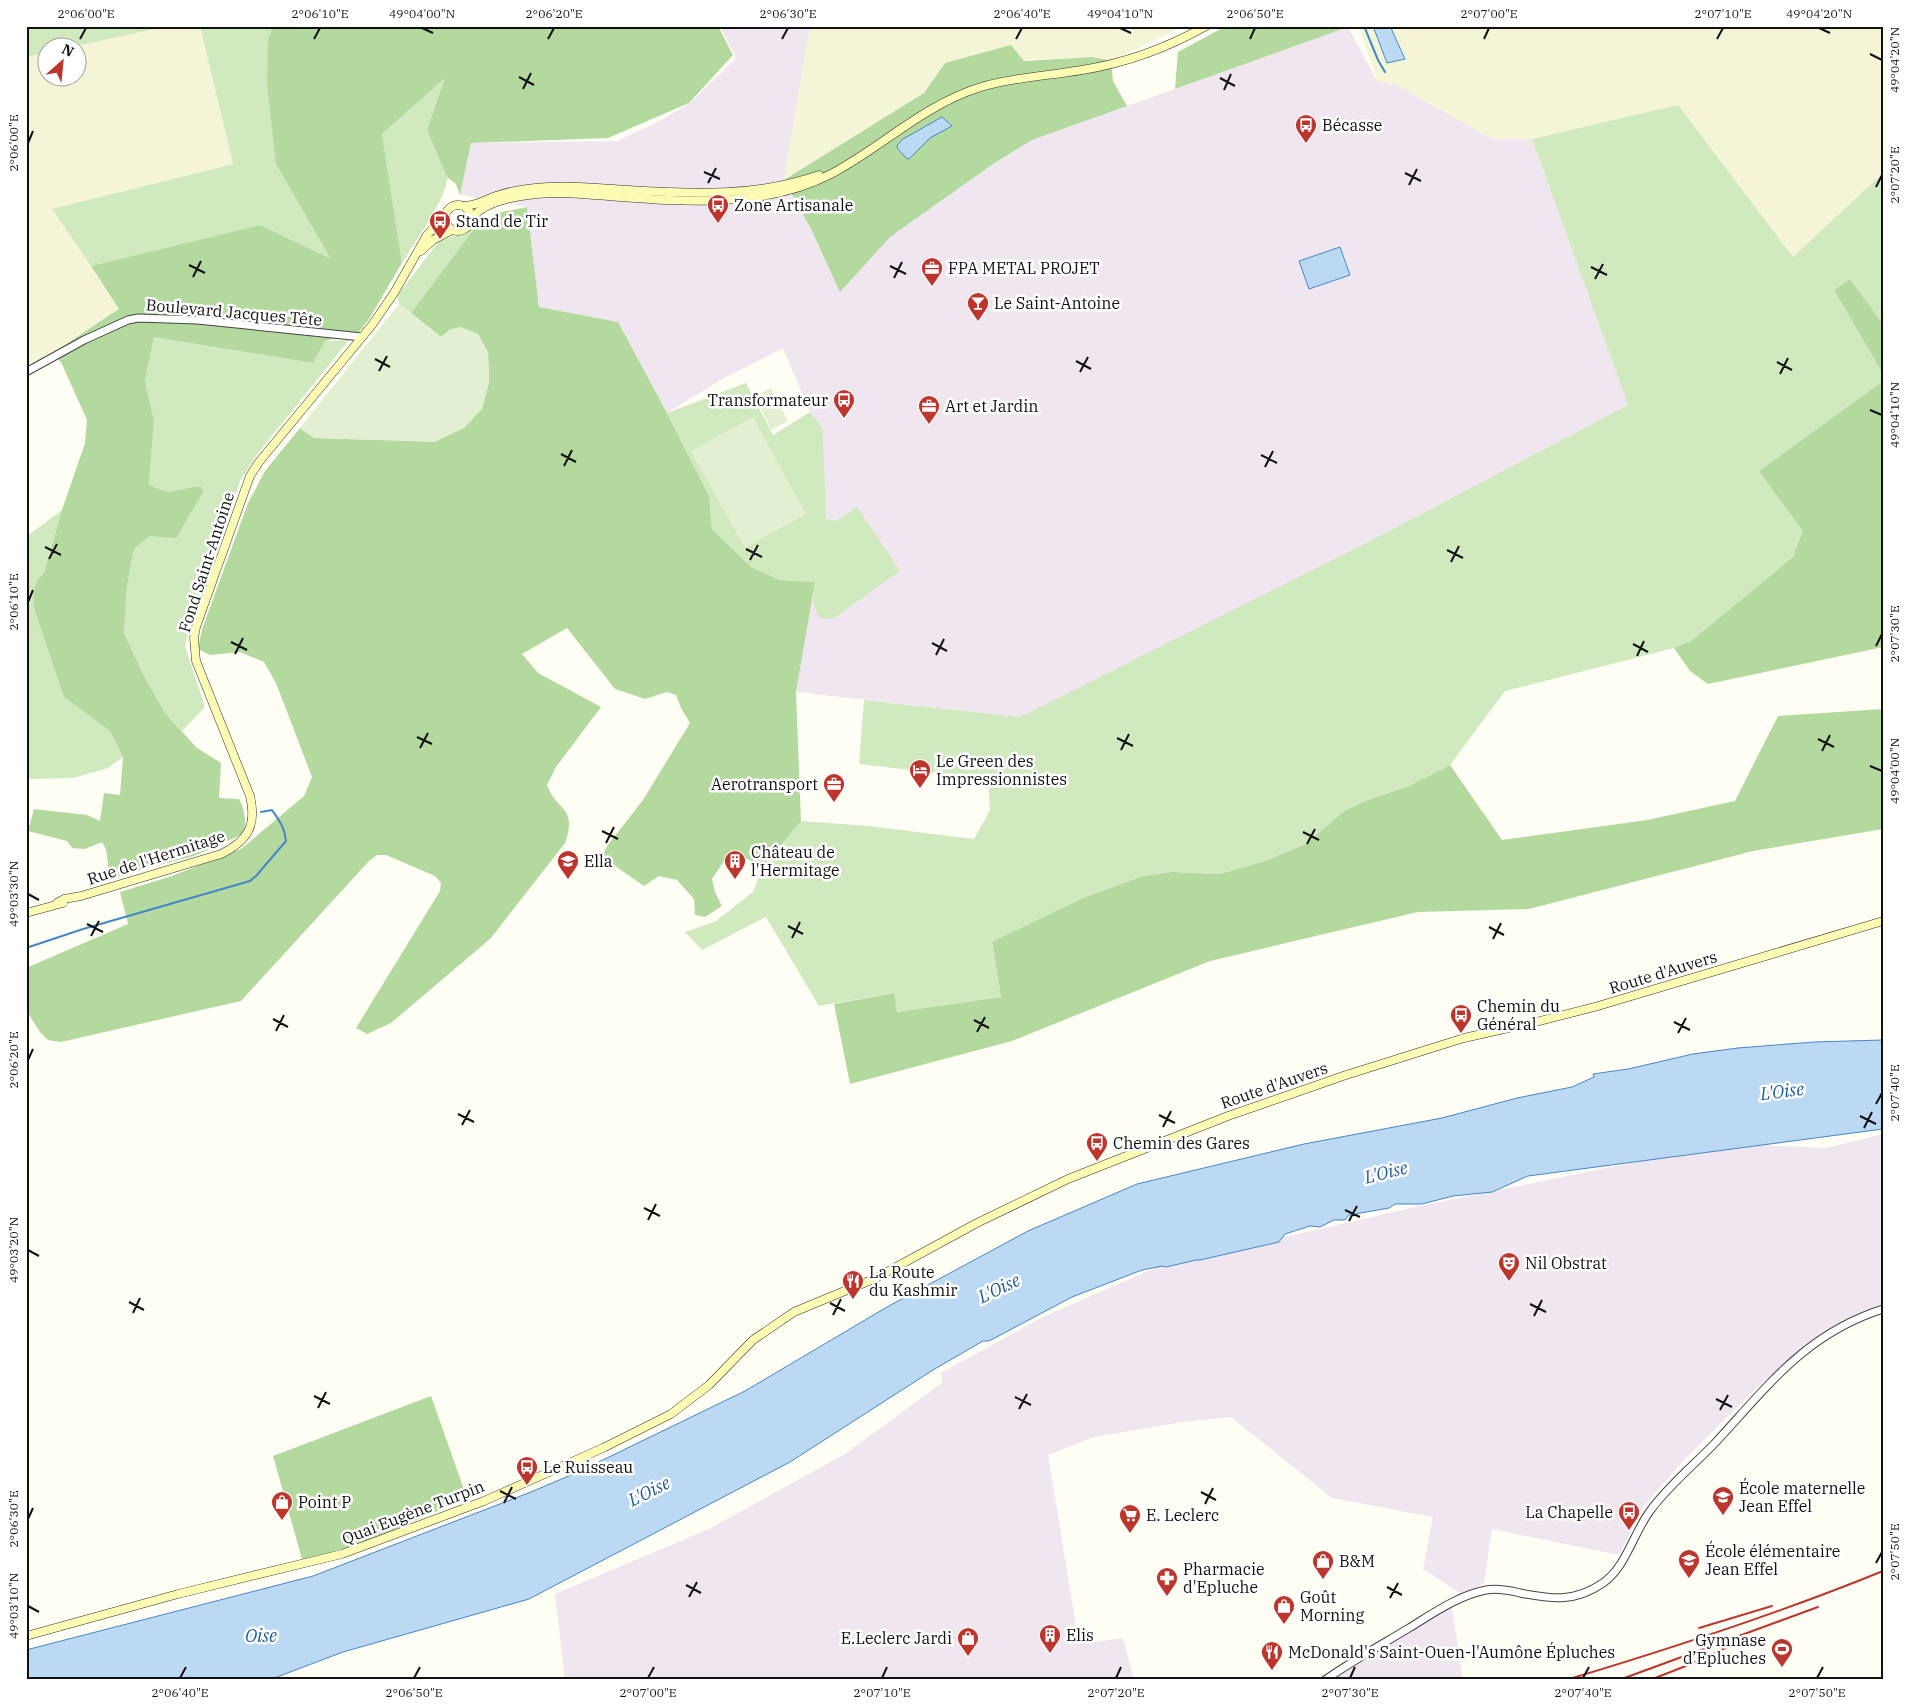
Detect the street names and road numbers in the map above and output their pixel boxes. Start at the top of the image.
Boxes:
street label: Boulevard Jacques Tête [145,294,323,330]
street label: Fond Saint-Antoine [174,489,238,635]
street label: Rue de l'Hermitage [85,825,227,889]
street label: Route d'Auvers [1607,946,1719,998]
street label: Route d'Auvers [1218,1057,1330,1113]
street label: Quai Eugène Turpin [339,1476,487,1548]

